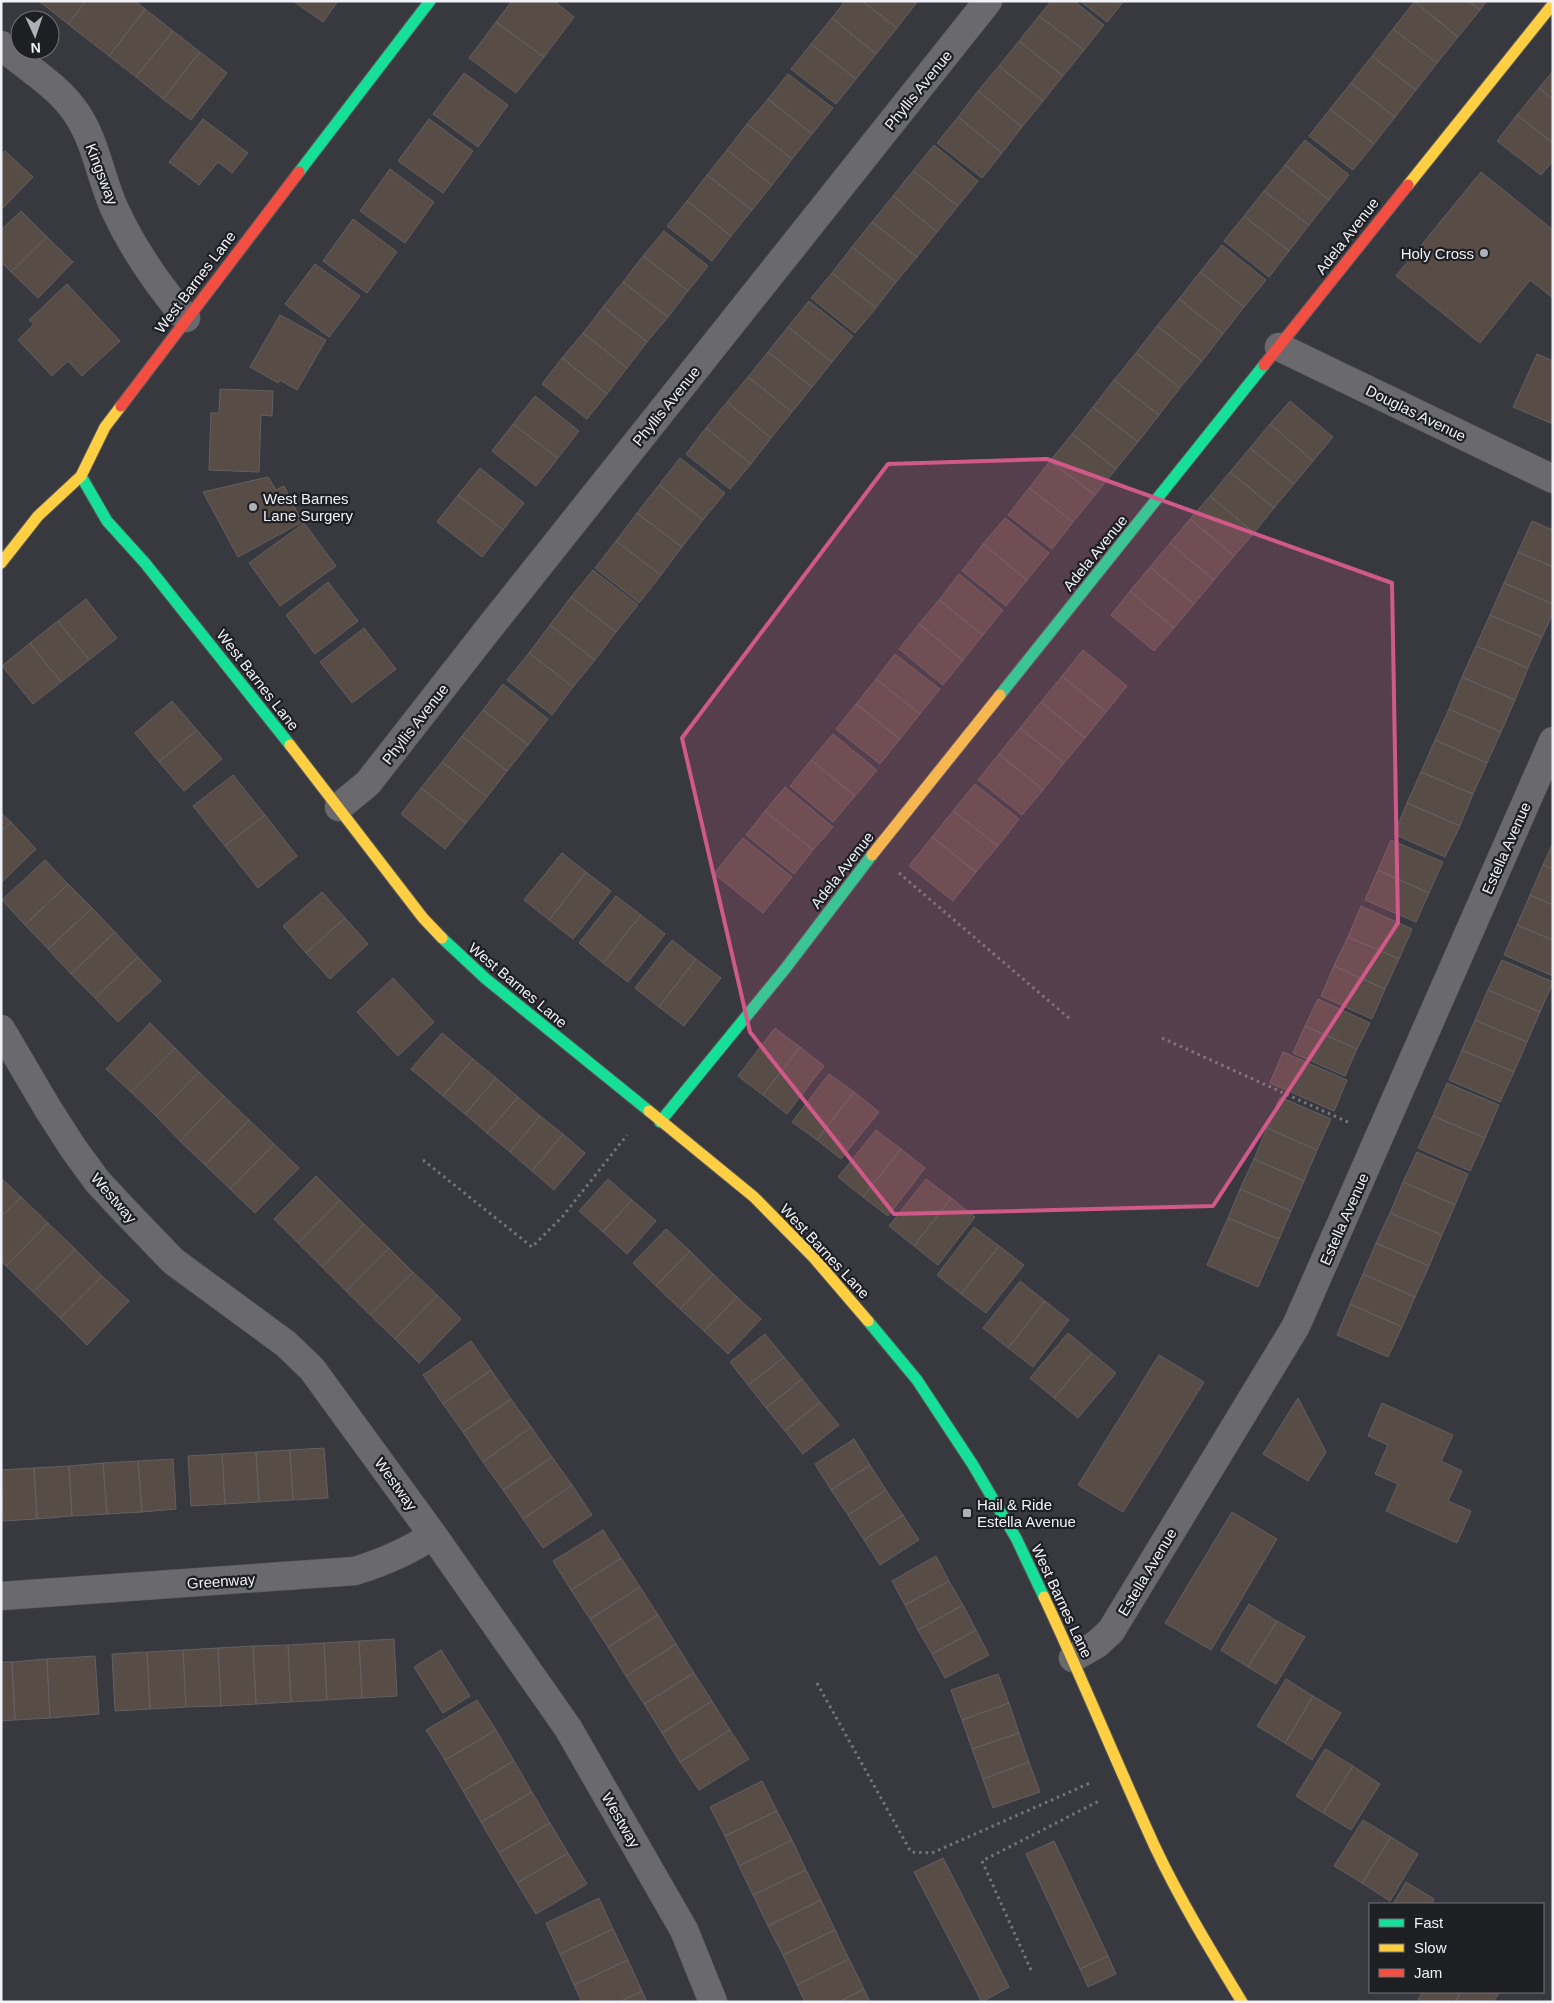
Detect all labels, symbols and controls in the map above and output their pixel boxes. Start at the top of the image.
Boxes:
north arrow [10,10,60,60]
text: N [30,40,41,56]
street label: Phyllis Avenue [881,47,955,133]
street label: Kingsway [83,141,122,207]
street label: Adela Avenue [1312,194,1382,278]
street label: West Barnes Lane [151,228,239,336]
place label: Holy Cross [1401,245,1474,262]
marker: Holy Cross [1478,247,1490,259]
street label: Phyllis Avenue [629,363,703,449]
street label: Douglas Avenue [1363,381,1469,445]
place label: West Barnes Lane Surgery [263,490,354,524]
marker: West Barnes Lane Surgery [247,501,259,513]
street label: Adela Avenue [1059,512,1131,594]
street label: West Barnes Lane [213,626,303,734]
street label: Phyllis Avenue [378,680,452,768]
street label: Estella Avenue [1478,799,1534,897]
street label: Adela Avenue [807,828,877,912]
street label: West Barnes Lane [465,939,571,1031]
street label: Westway [88,1170,141,1227]
street label: Estella Avenue [1316,1170,1372,1268]
street label: West Barnes Lane [777,1200,873,1302]
street label: Westway [371,1454,421,1514]
place label: Hail & Ride Estella Avenue [977,1496,1076,1530]
marker: Hail & Ride Estella Avenue [961,1507,973,1519]
street label: Estella Avenue [1114,1525,1180,1619]
street label: West Barnes Lane [1028,1542,1096,1660]
street label: Greenway [186,1570,256,1592]
street label: Westway [598,1790,644,1851]
legend [1369,1903,1544,1993]
text: Fast [1414,1914,1444,1931]
text: Slow [1414,1939,1447,1956]
text: Jam [1414,1964,1442,1981]

